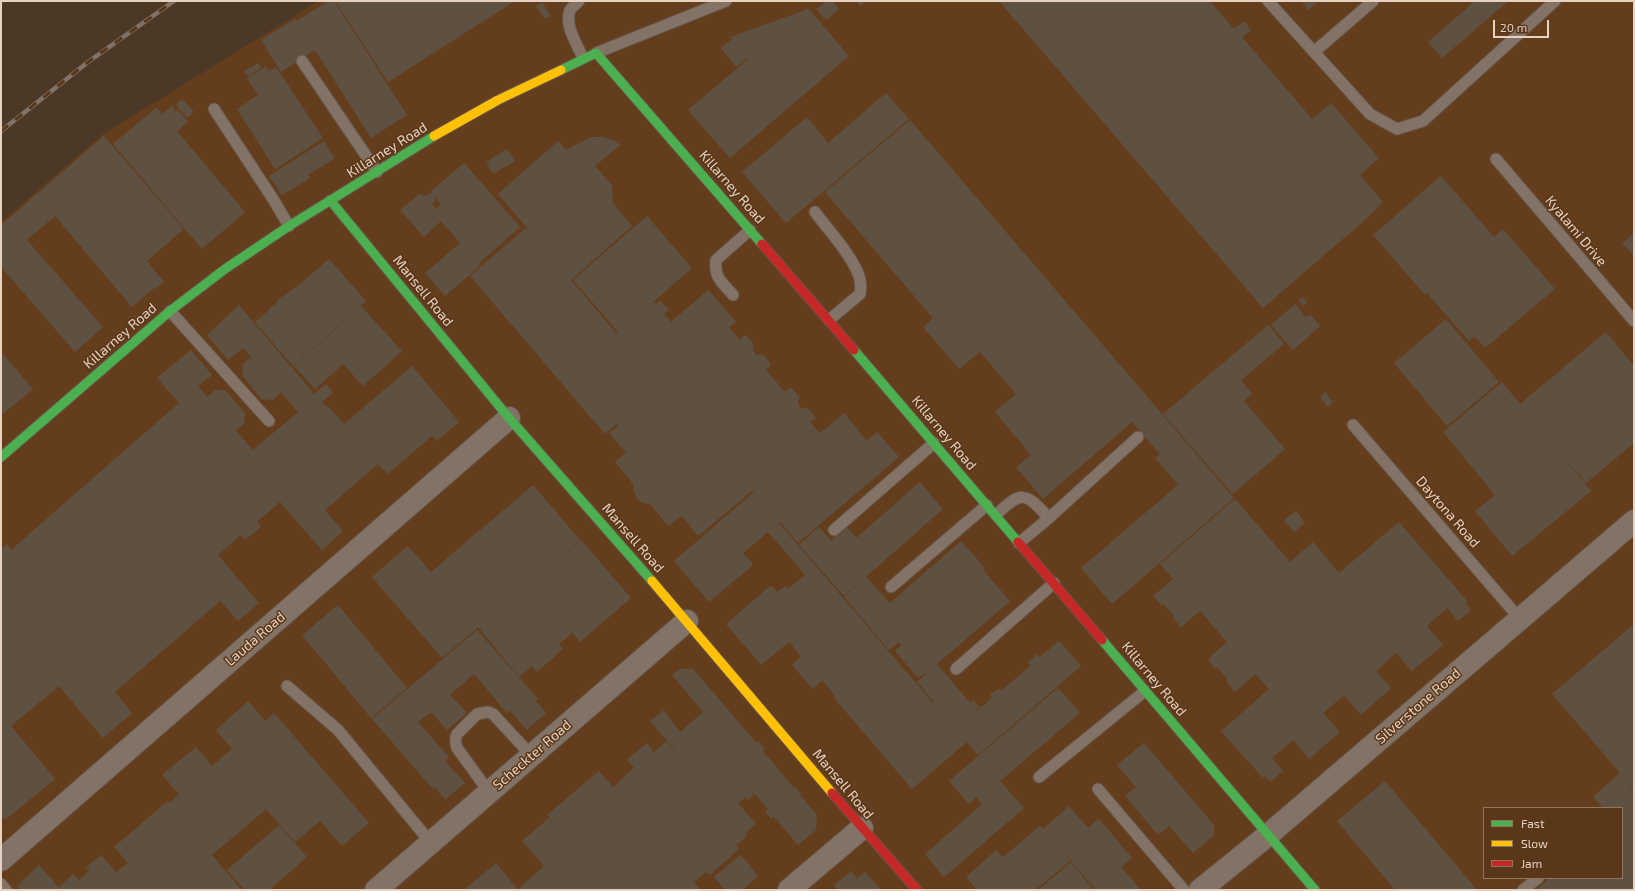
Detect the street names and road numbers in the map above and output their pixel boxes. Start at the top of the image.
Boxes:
street label: Killarney Road [344,119,430,181]
street label: Killarney Road [696,147,768,227]
street label: Kyalami Drive [1542,192,1610,270]
street label: Mansell Road [389,252,457,330]
street label: Killarney Road [80,300,160,372]
street label: Killarney Road [908,392,980,474]
street label: Daytona Road [1413,473,1483,551]
street label: Mansell Road [598,500,668,576]
street label: Lauda Road [222,608,288,670]
street label: Killarney Road [1118,638,1190,720]
street label: Silverstone Road [1372,665,1464,747]
street label: Scheckter Road [489,716,575,794]
street label: Mansell Road [809,746,877,822]

